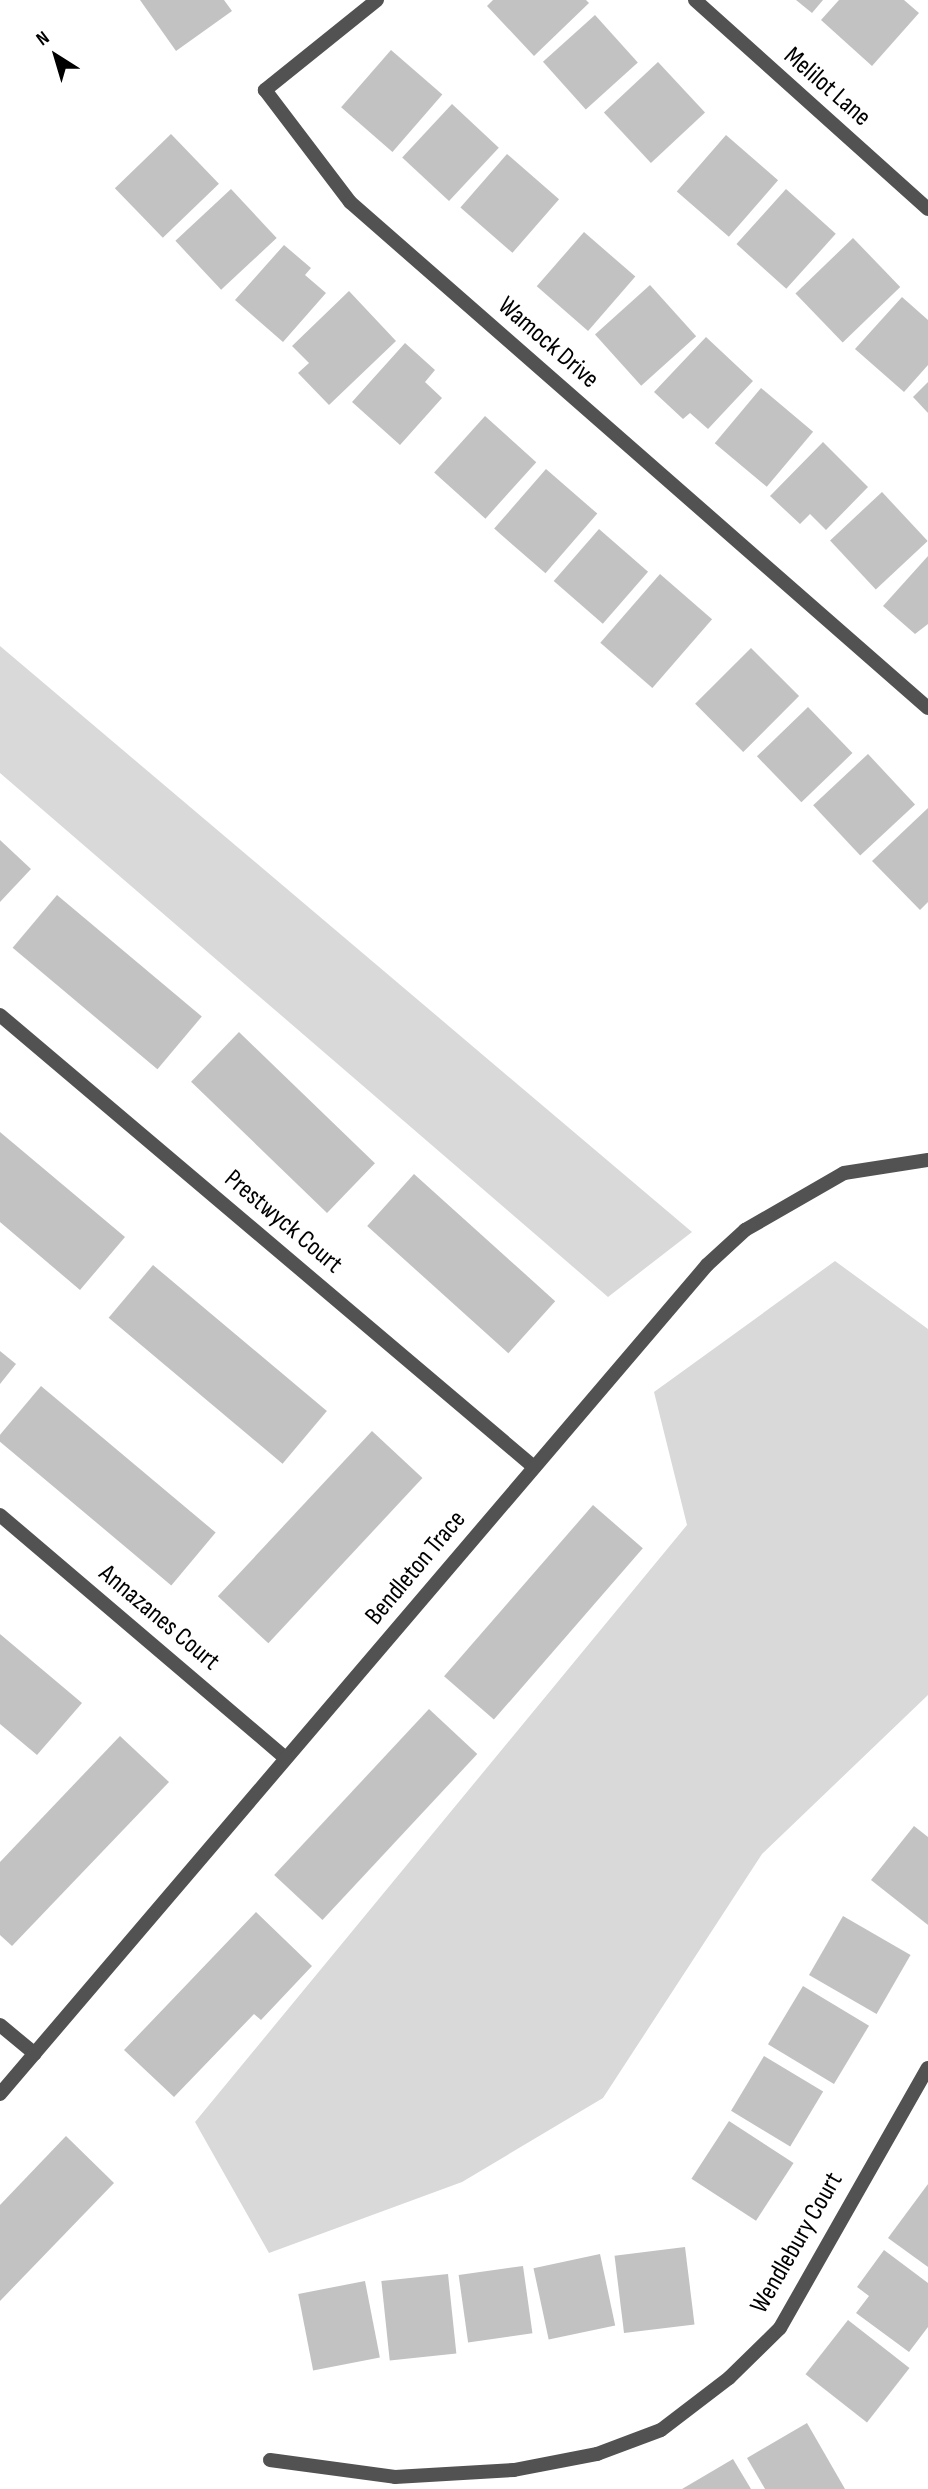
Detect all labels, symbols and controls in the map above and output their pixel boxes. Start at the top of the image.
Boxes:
north arrow [21,21,91,91]
text: N [32,27,54,51]
street label: Melilot Lane [777,41,877,133]
street label: Wamock Drive [491,291,605,395]
street label: Prestwyck Court [218,1164,348,1280]
street label: Bendleton Trace [359,1505,473,1631]
street label: Annazanes Court [92,1558,226,1678]
street label: Wendlebury Court [744,2167,850,2319]

